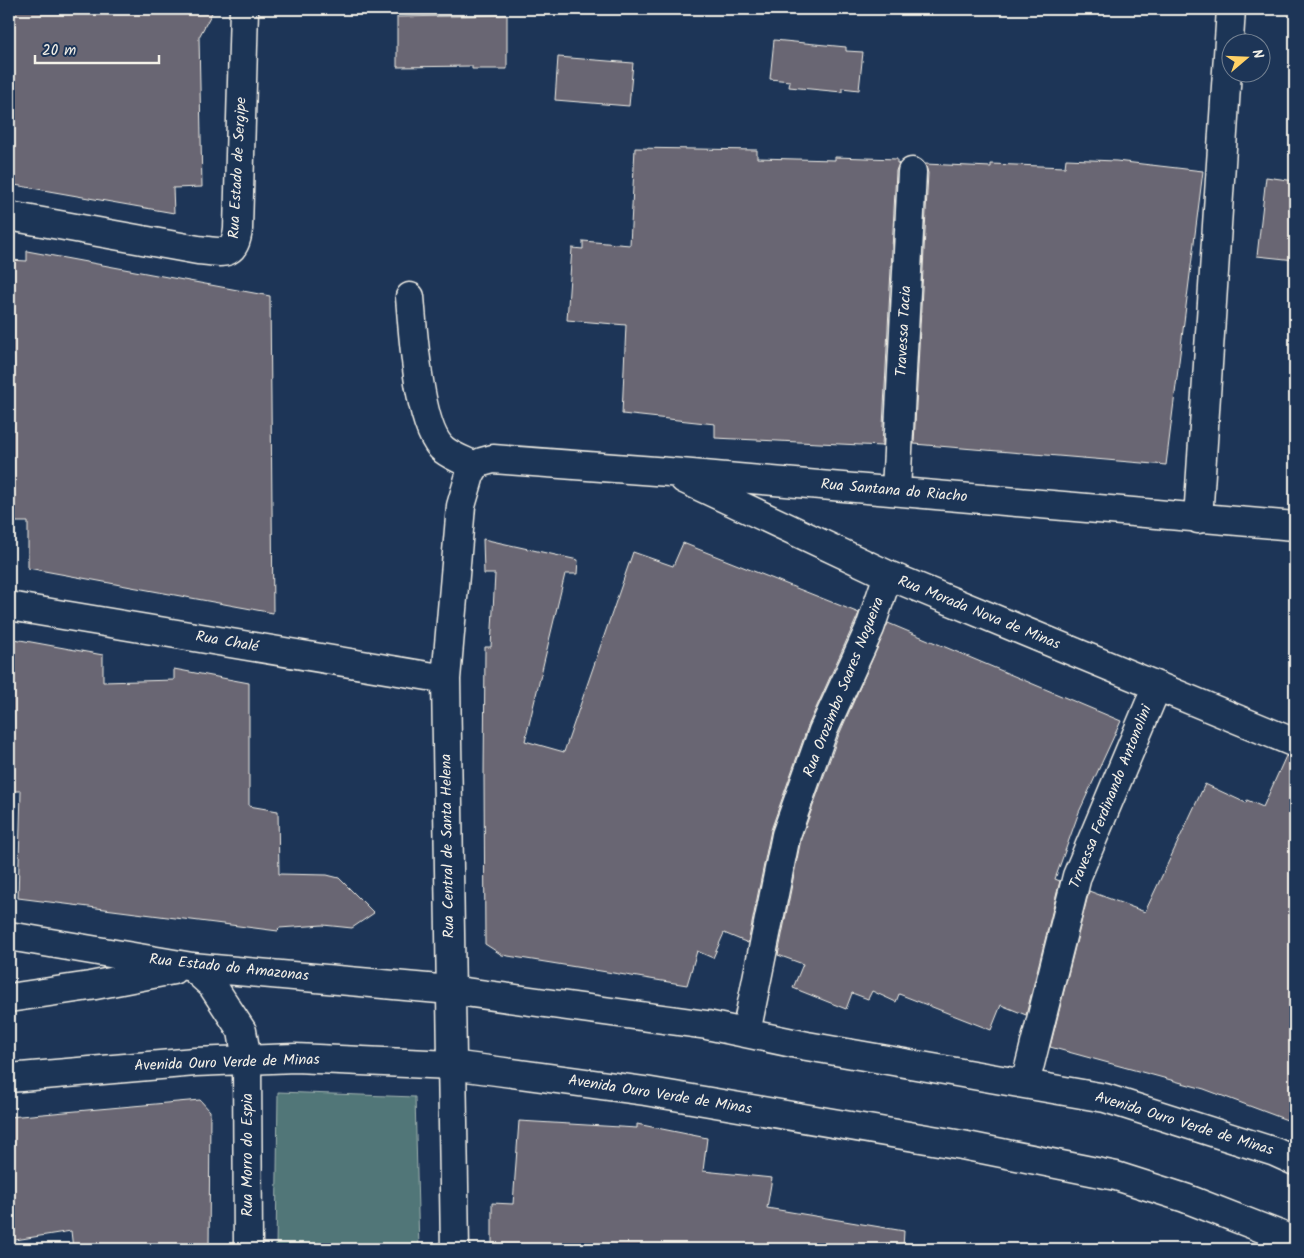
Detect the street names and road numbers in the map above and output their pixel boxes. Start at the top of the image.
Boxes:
street label: Rua Estado de Sergipe [222,96,254,239]
street label: Travessa Tacia [890,285,918,377]
street label: Rua Santana do Riacho [820,473,969,509]
street label: Rua Morada Nova de Minas [894,569,1065,657]
street label: Rua Orozimbo Soares Nogueira [797,593,891,781]
street label: Rua Chalé [194,625,262,660]
street label: Travessa Ferdinando Antonolini [1063,700,1159,892]
street label: Rua Central de Santa Helena [434,753,462,939]
street label: Rua Estado do Amazonas [148,948,311,988]
street label: Avenida Ouro Verde de Minas [134,1048,321,1078]
street label: Avenida Ouro Verde de Minas [567,1069,754,1121]
street label: Avenida Ouro Verde de Minas [1092,1085,1277,1163]
street label: Rua Morro do Espia [236,1093,260,1217]

